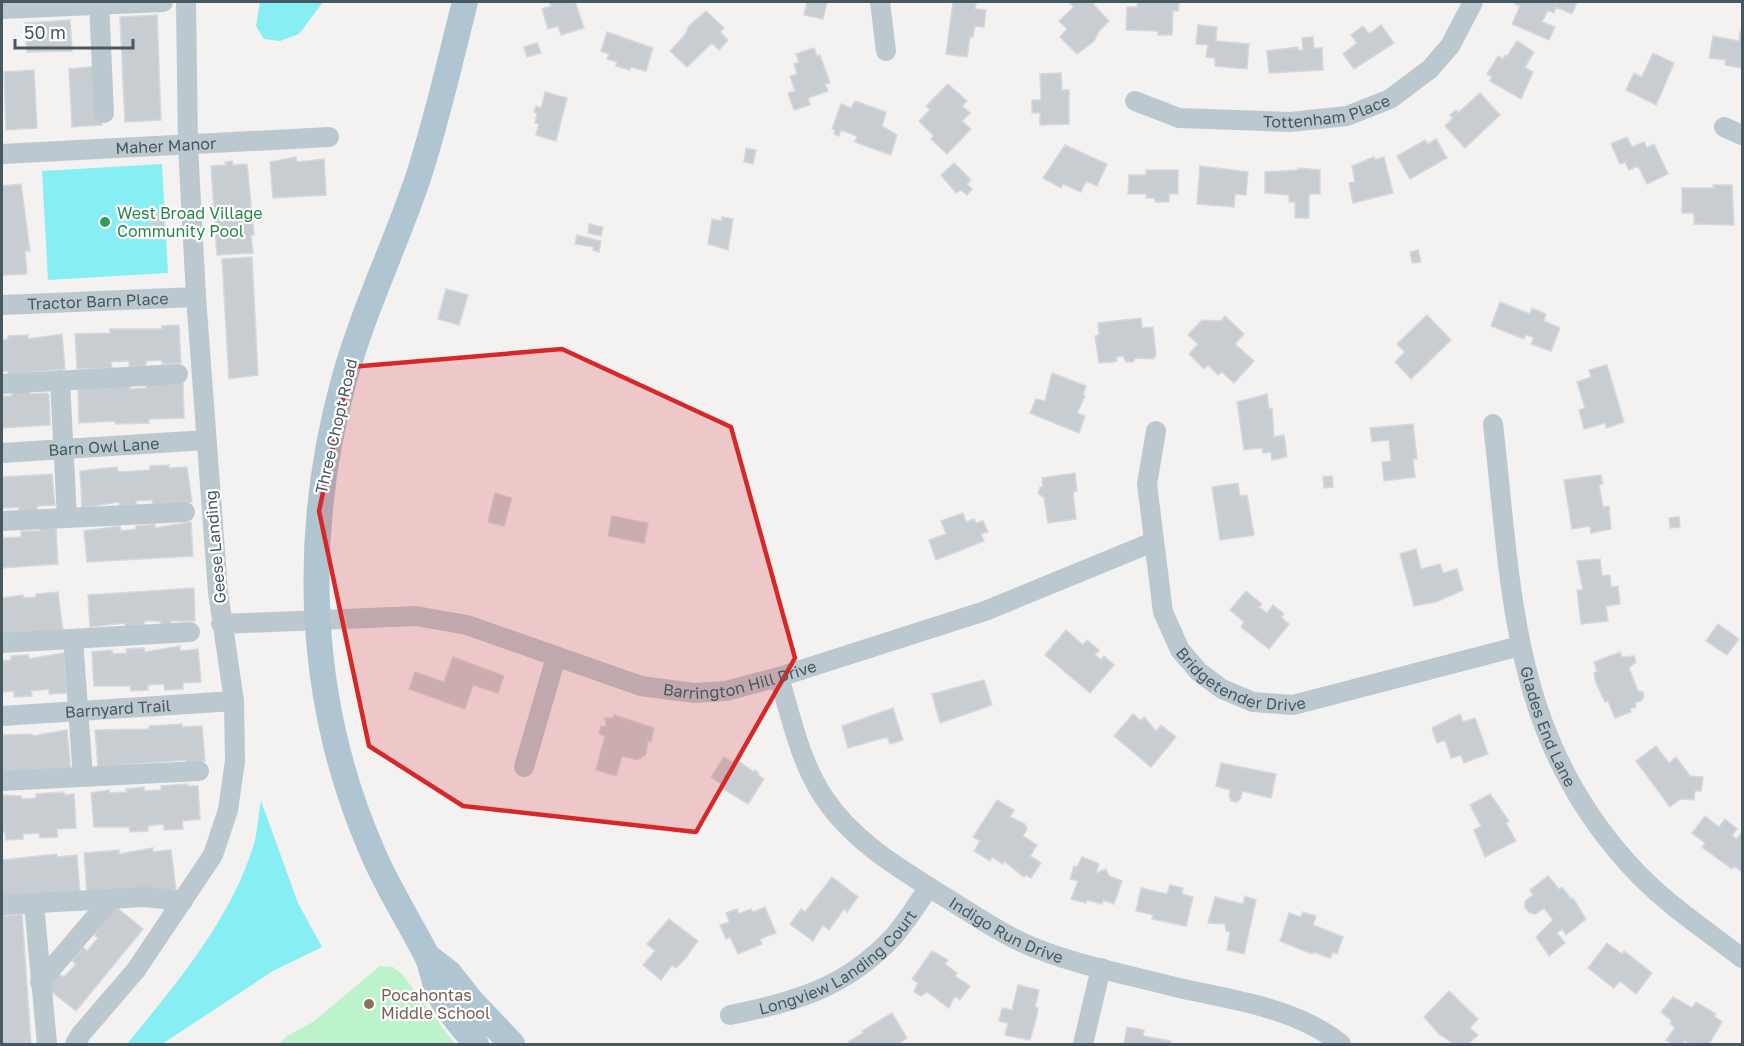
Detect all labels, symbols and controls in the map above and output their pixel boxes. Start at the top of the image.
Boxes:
scale bar [15,12,134,50]
text: 50 m [24,21,66,43]
street label: Tottenham Place [1263,90,1393,132]
street label: Maher Manor [115,133,217,158]
place label: West Broad Village Community Pool [117,203,263,241]
marker: West Broad Village Community Pool [98,215,112,229]
street label: Tractor Barn Place [27,288,169,314]
street label: Three Chopt Road [311,356,361,496]
street label: Barn Owl Lane [48,433,160,460]
street label: Geese Landing [200,490,230,604]
street label: Bridgetender Drive [1172,643,1308,715]
street label: Barrington Hill Drive [662,656,819,703]
street label: Glades End Lane [1516,664,1581,790]
street label: Barnyard Trail [64,695,171,722]
street label: Indigo Run Drive [945,892,1066,967]
street label: Longview Landing Court [757,906,921,1019]
place label: Pocahontas Middle School [381,985,490,1023]
marker: Pocahontas Middle School [362,997,376,1011]

